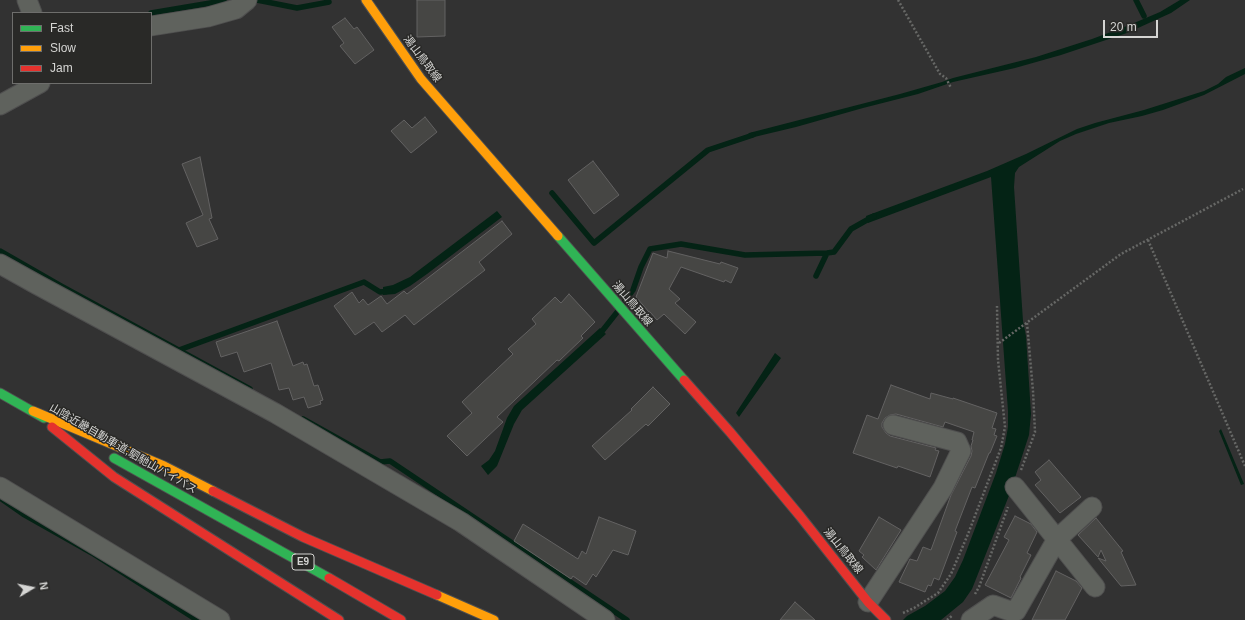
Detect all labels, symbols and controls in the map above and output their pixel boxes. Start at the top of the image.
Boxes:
legend [12,12,152,84]
scale bar [1105,12,1160,38]
text: 20 m [1110,20,1137,34]
text: Fast [50,21,73,35]
street label: 湯山鳥取線 [400,33,444,85]
text: Slow [50,41,76,55]
text: Jam [50,61,73,75]
street label: 湯山鳥取線 [609,279,655,329]
street label: 山陰近畿自動車道;駟馳山バイパス [47,401,199,497]
street label: 湯山鳥取線 [821,525,865,577]
road number: E9 [292,554,314,570]
north arrow [12,568,52,608]
text: N [37,581,50,591]

